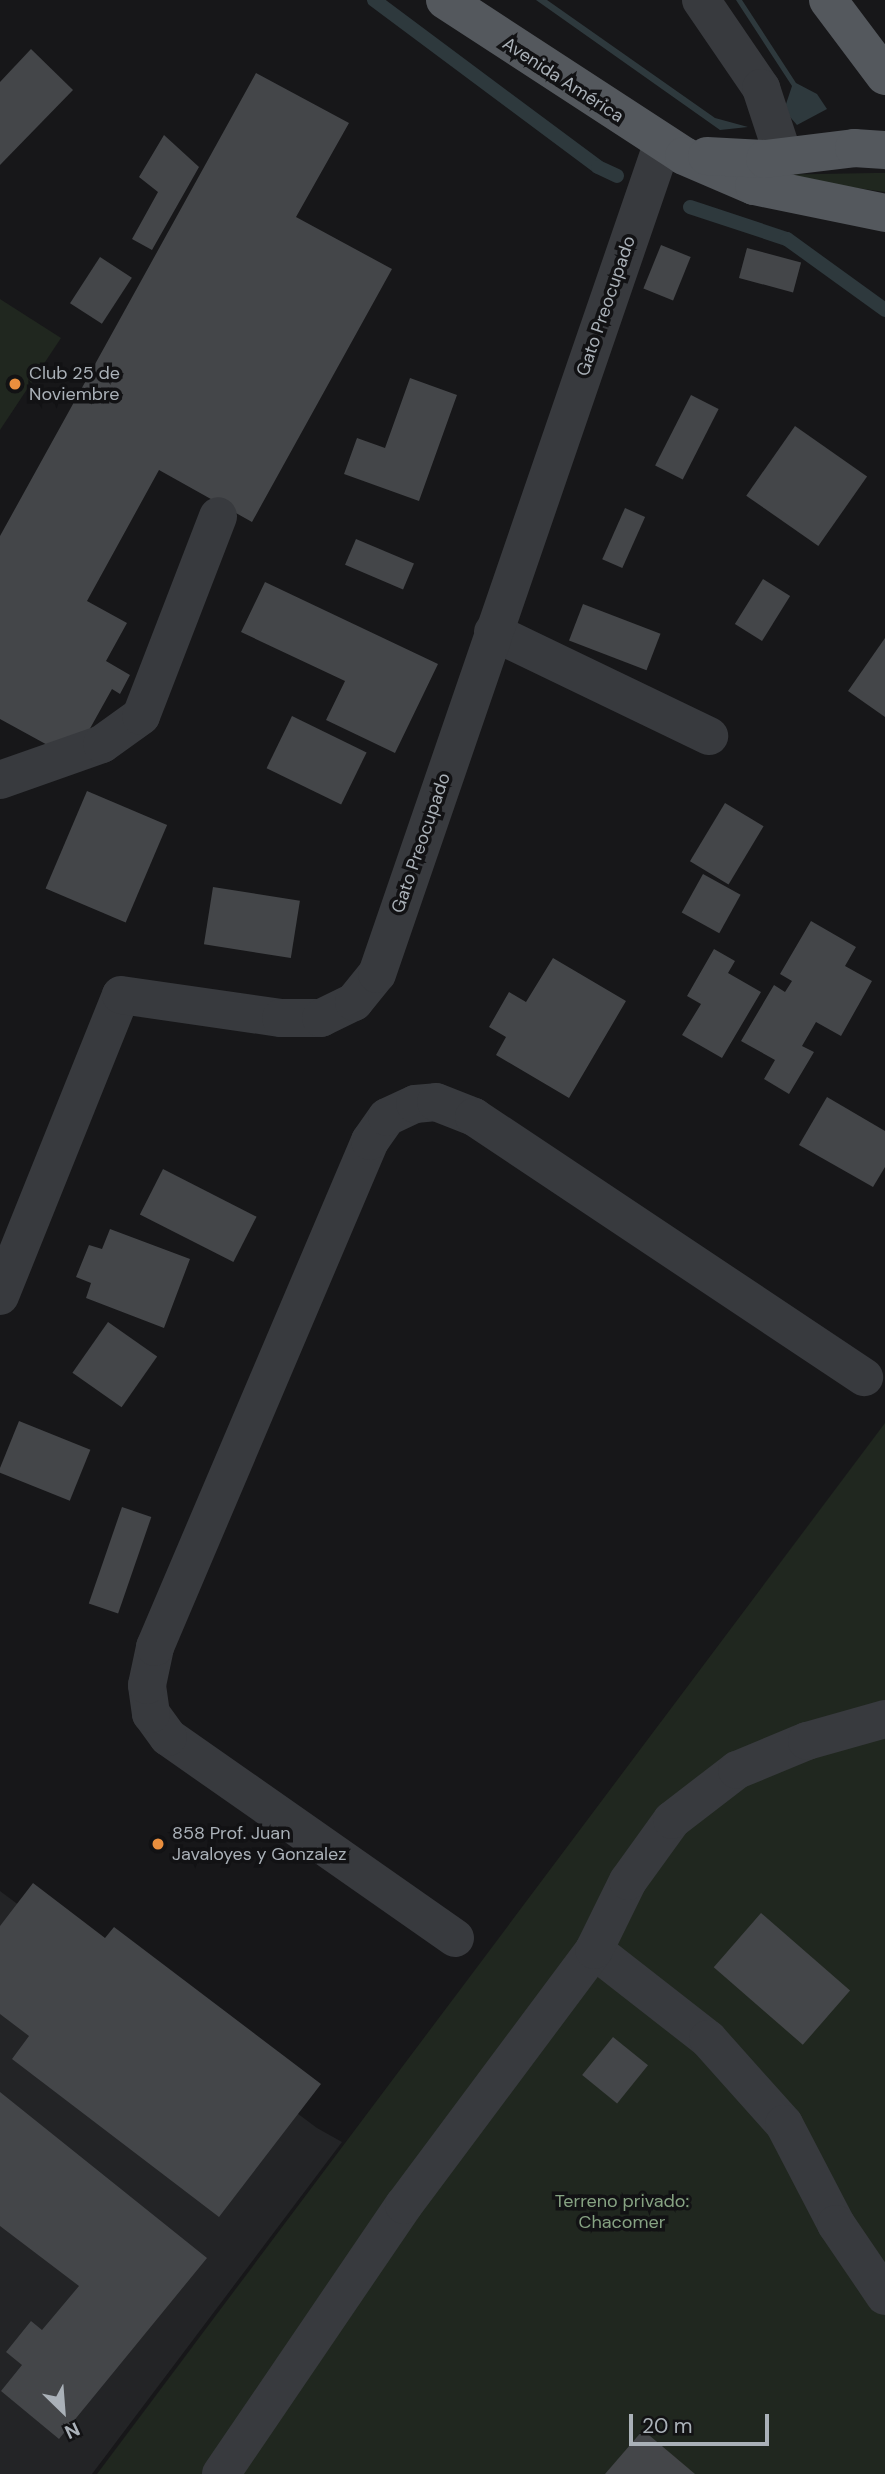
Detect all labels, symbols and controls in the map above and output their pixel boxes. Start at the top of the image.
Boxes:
street label: Avenida América [498,33,628,127]
street label: Gato Preocupado [572,233,640,379]
place label: Club 25 de Noviembre [29,363,120,406]
marker: Club 25 de Noviembre [7,376,23,392]
street label: Gato Preocupado [387,770,455,916]
place label: 858 Prof. Juan Javaloyes y Gonzalez [172,1823,346,1866]
marker: 858 Prof. Juan Javaloyes y Gonzalez [150,1836,166,1852]
park label: Terreno privado: Chacomer [555,2191,689,2234]
north arrow [28,2376,98,2446]
scale bar [633,2400,773,2444]
text: 20 m [642,2412,693,2440]
text: N [61,2416,84,2445]

